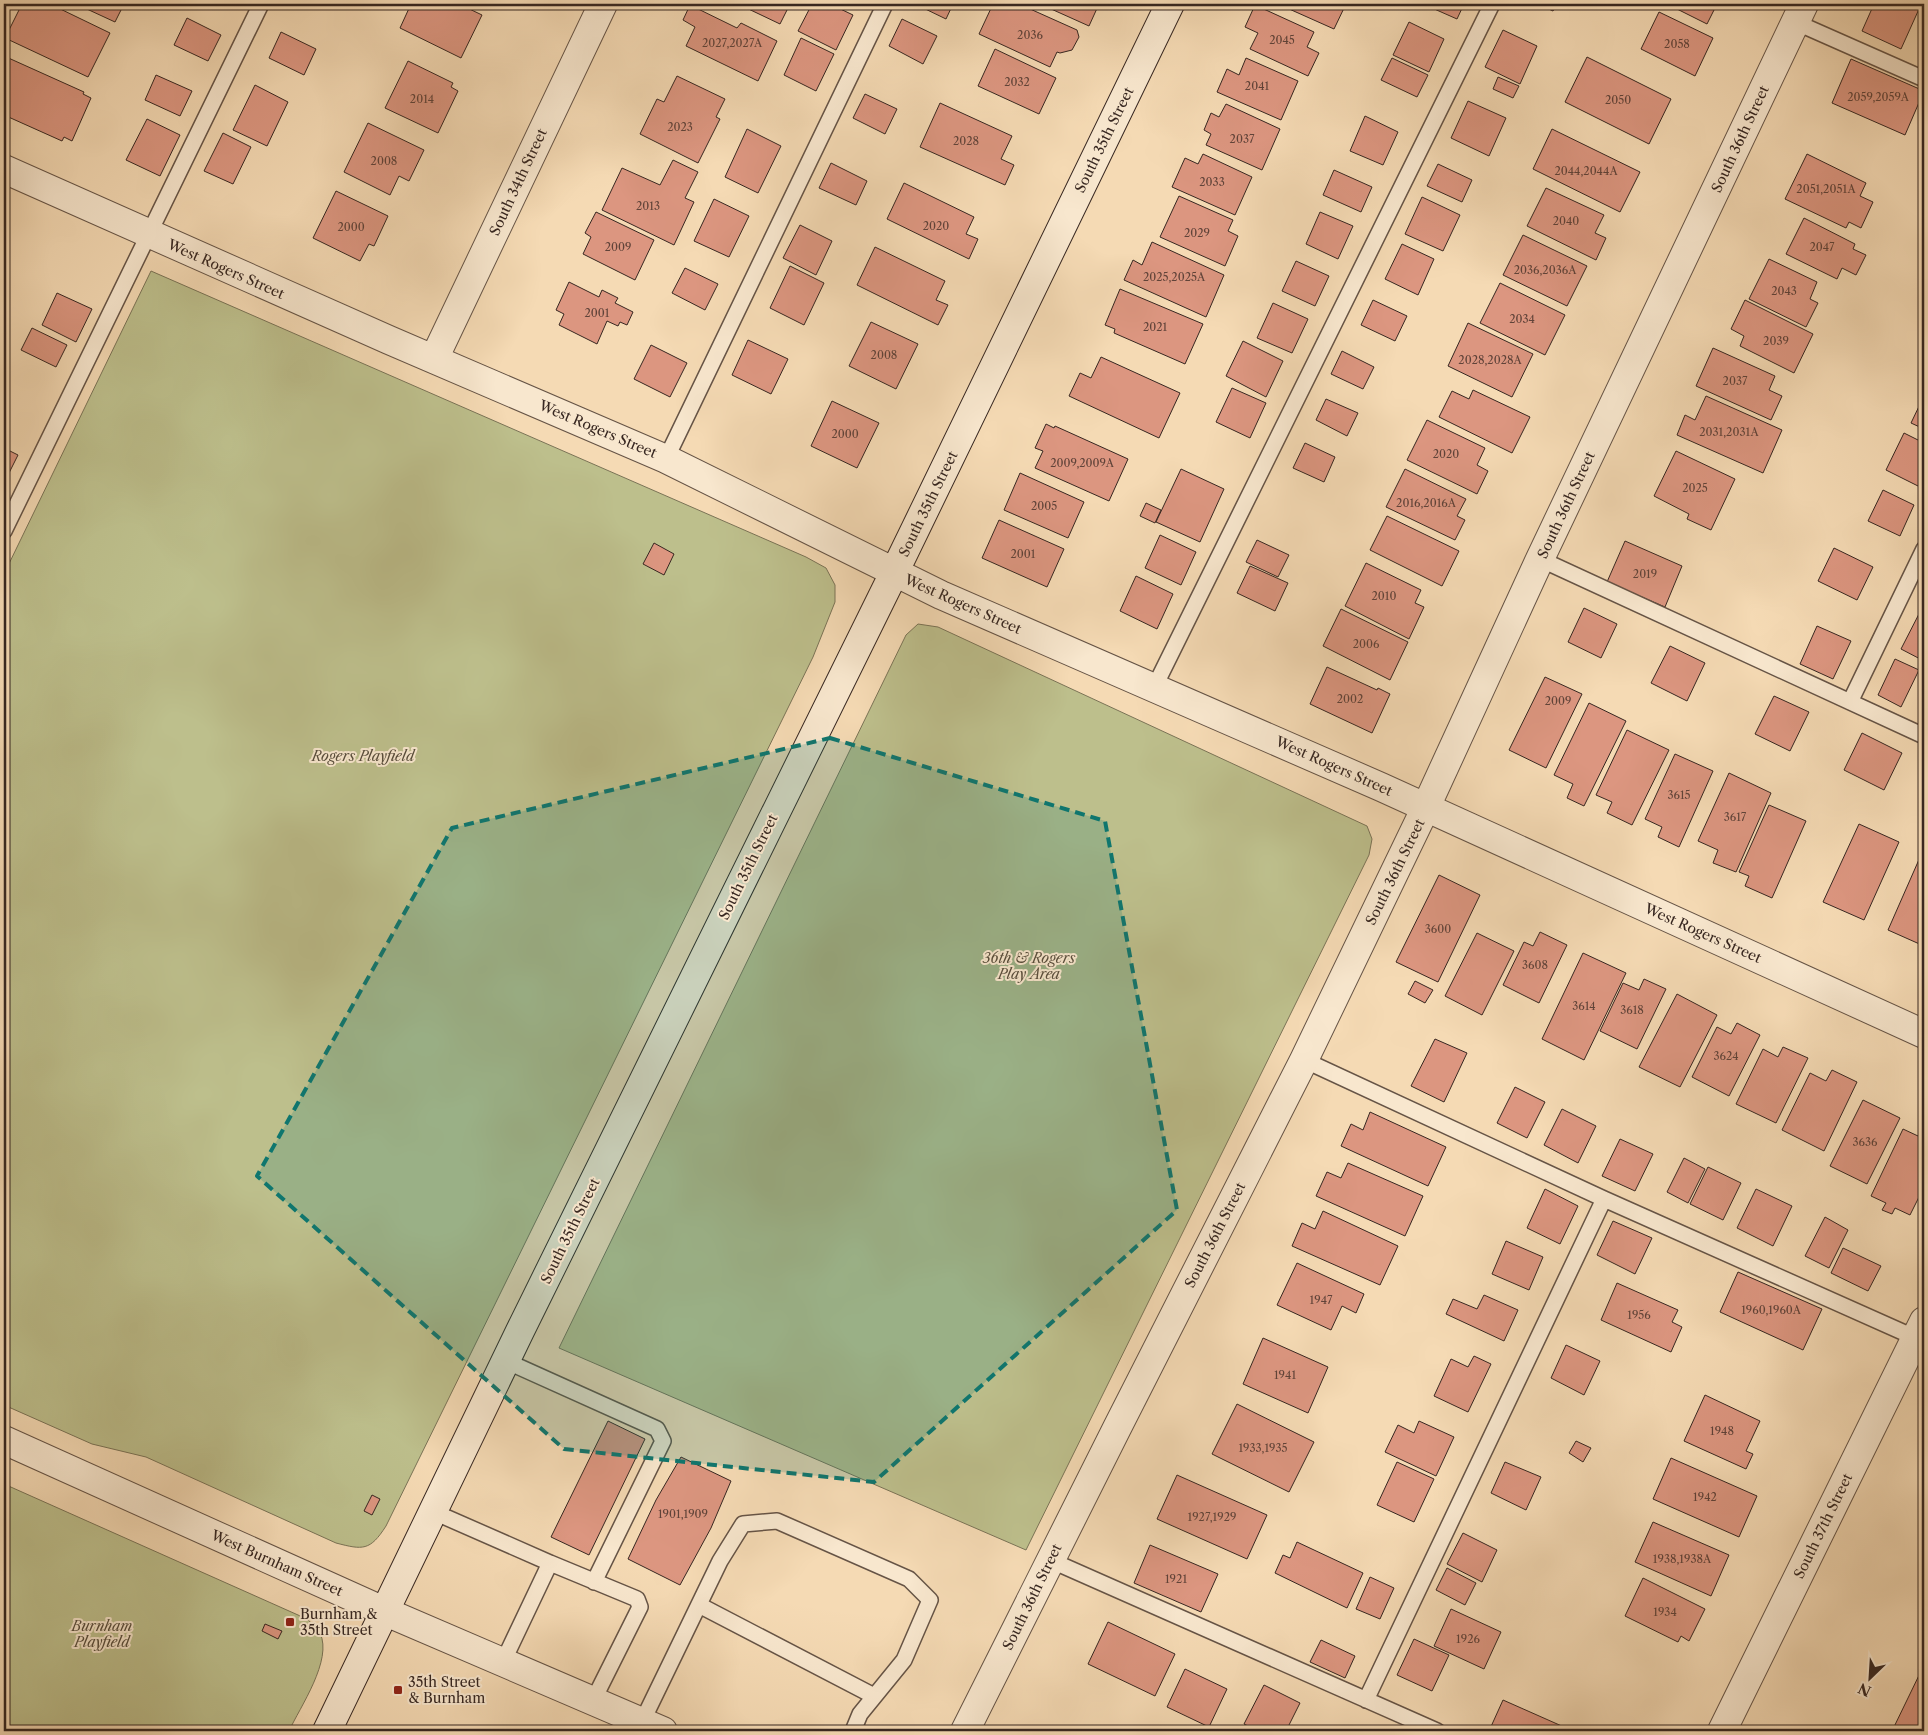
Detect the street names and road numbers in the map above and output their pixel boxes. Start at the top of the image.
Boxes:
street label: South 36th Street [1707,83,1773,195]
street label: South 35th Street [1071,84,1137,196]
street label: South 34th Street [485,126,551,238]
street label: West Rogers Street [164,235,287,303]
street label: West Rogers Street [536,396,660,462]
street label: South 35th Street [895,448,961,560]
street label: South 36th Street [1533,449,1599,561]
street label: West Rogers Street [901,570,1024,638]
street label: West Rogers Street [1272,732,1395,800]
street label: South 35th Street [715,811,781,923]
street label: South 36th Street [1361,816,1429,928]
street label: West Rogers Street [1641,899,1764,967]
street label: South 35th Street [537,1175,603,1287]
street label: South 36th Street [1181,1179,1249,1291]
street label: South 37th Street [1790,1470,1856,1582]
street label: West Burnham Street [207,1525,346,1600]
street label: South 36th Street [998,1541,1066,1653]

